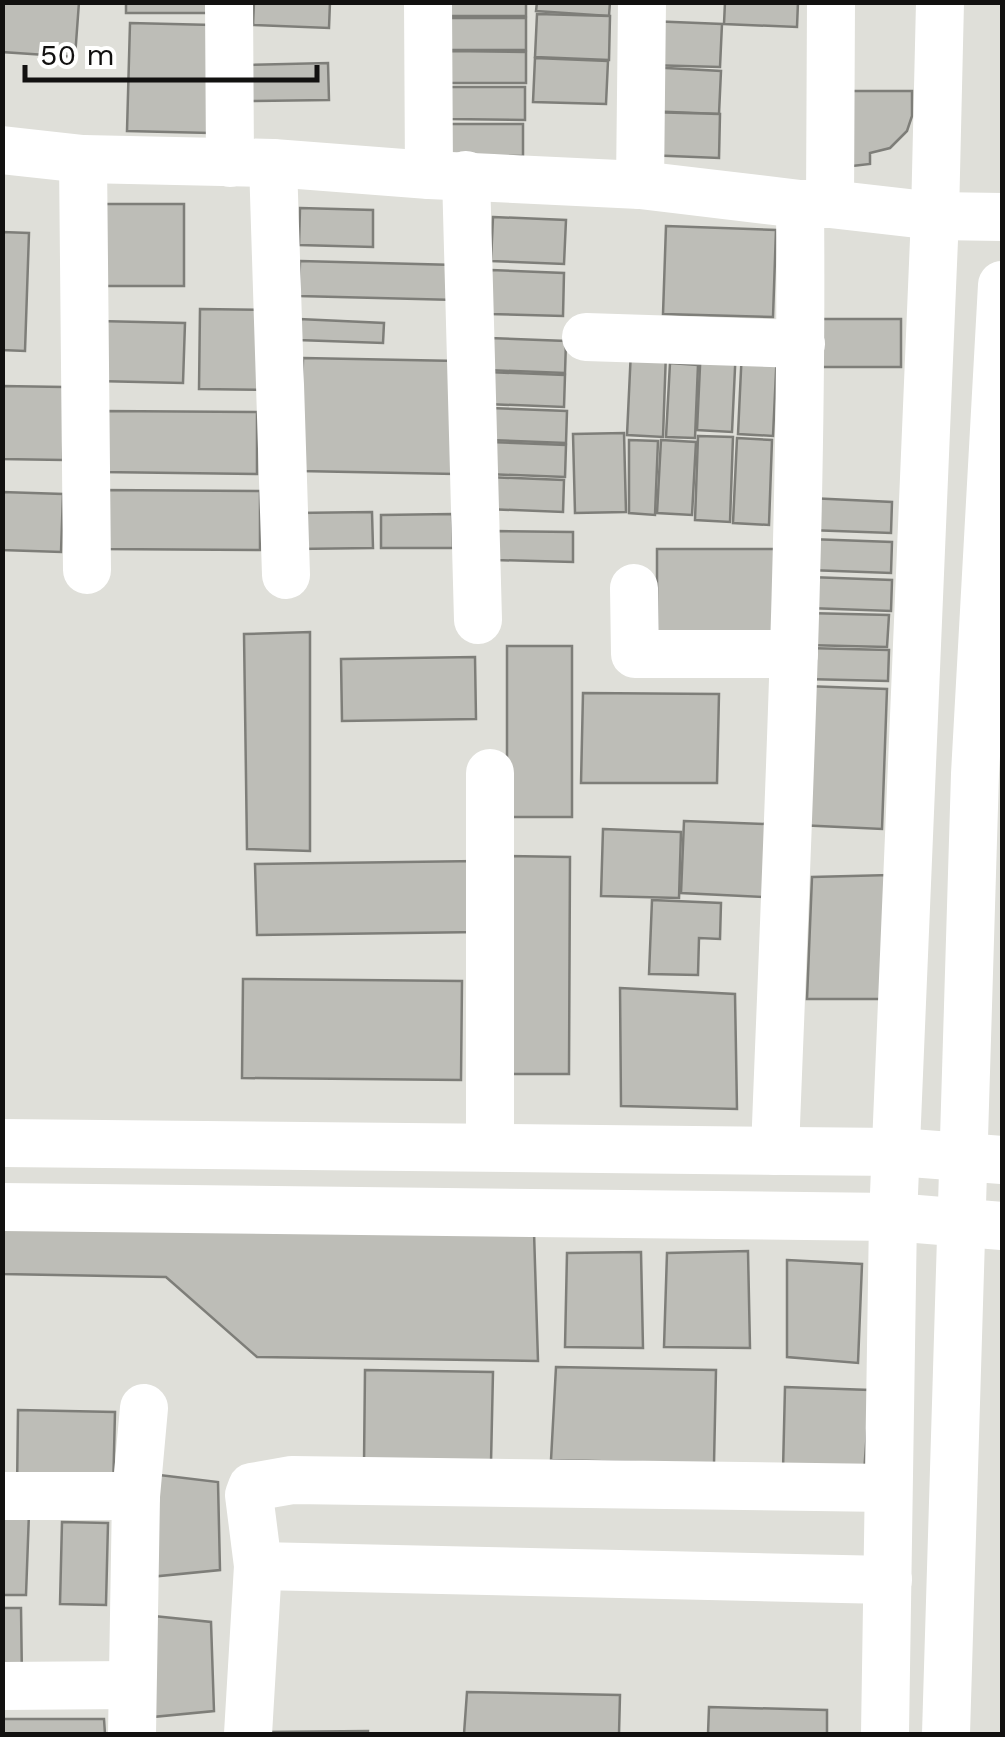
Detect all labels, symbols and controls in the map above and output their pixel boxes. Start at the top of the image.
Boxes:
scale bar [25,20,318,82]
text: 50 m [40,37,115,72]

